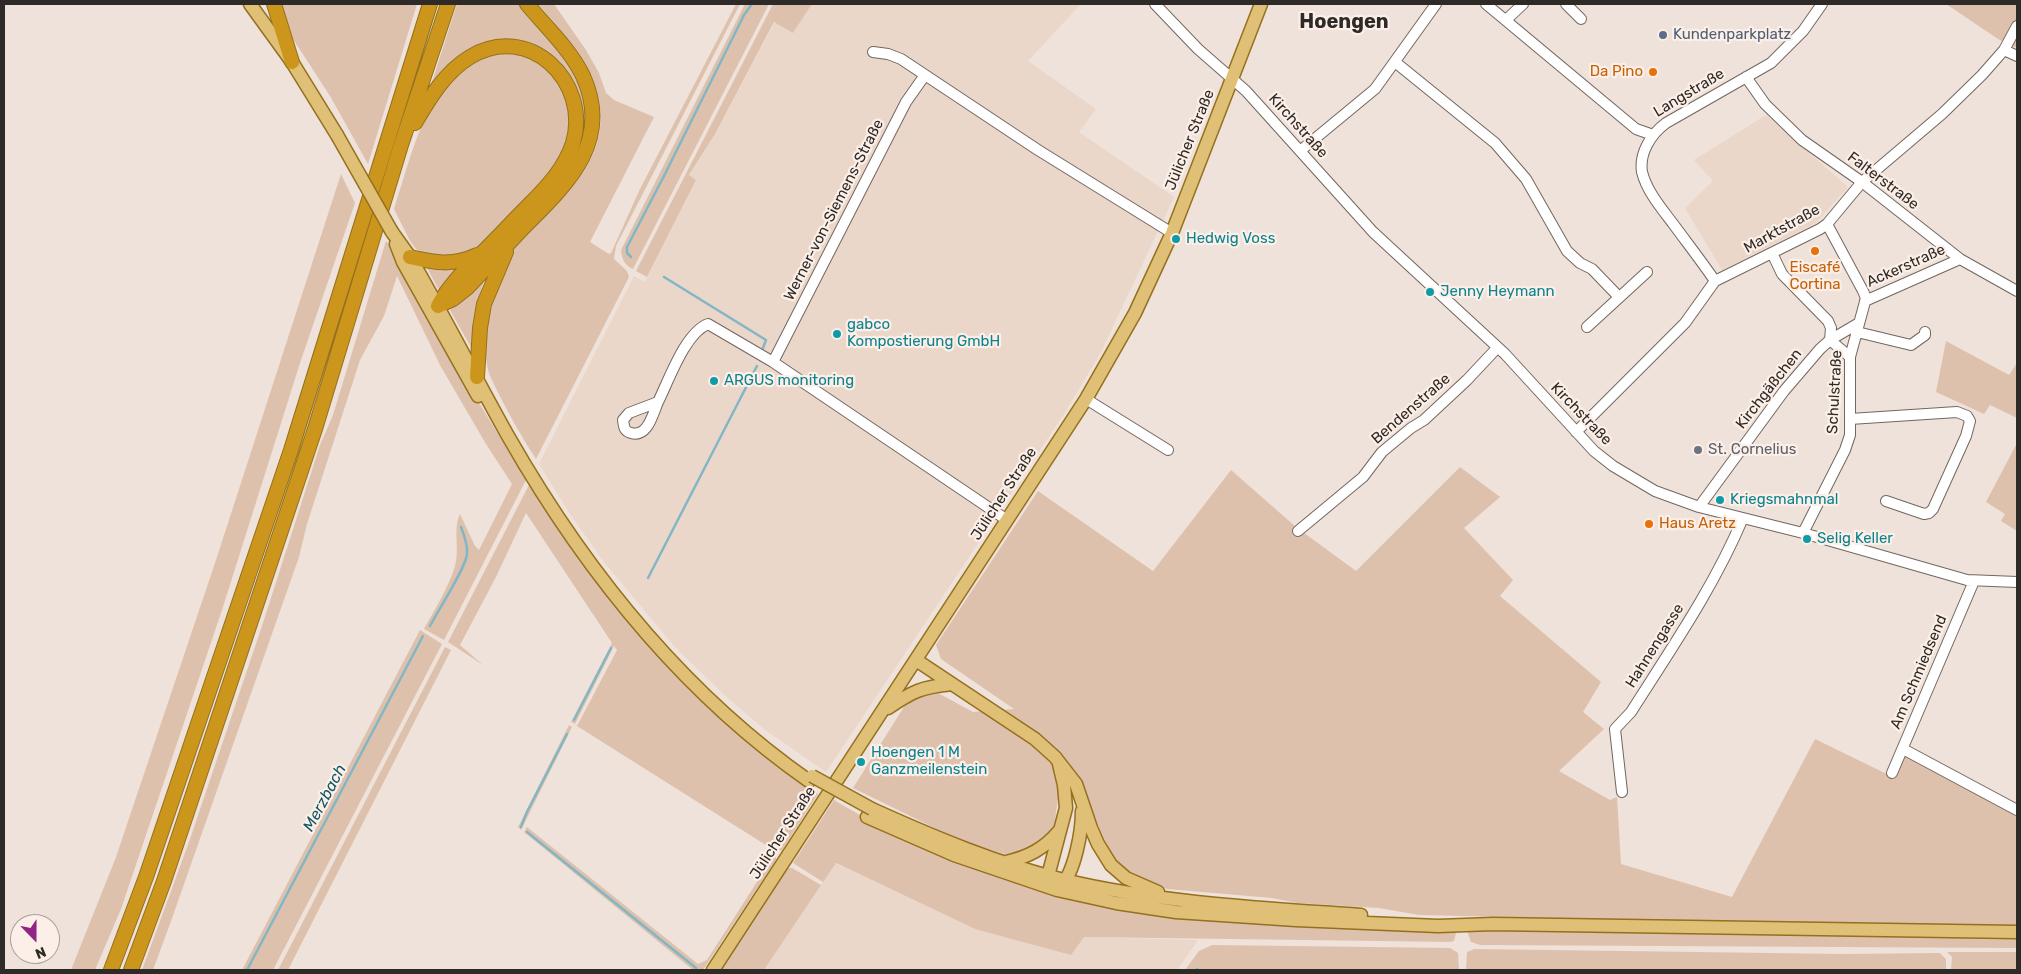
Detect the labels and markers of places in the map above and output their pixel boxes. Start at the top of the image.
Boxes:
place label: Kundenparkplatz [1673,26,1791,44]
marker: Kundenparkplatz [1657,29,1669,41]
place label: Da Pino [1590,63,1643,81]
marker: Da Pino [1647,66,1659,78]
place label: Hedwig Voss [1186,230,1275,248]
marker: Hedwig Voss [1170,233,1182,245]
marker: Eiscafé Cortina [1809,245,1821,257]
place label: Eiscafé Cortina [1789,259,1841,294]
place label: Jenny Heymann [1440,283,1555,301]
marker: Jenny Heymann [1424,286,1436,298]
place label: gabco Kompostierung GmbH [847,316,1000,351]
marker: gabco Kompostierung GmbH [831,328,843,340]
place label: ARGUS monitoring [724,372,854,390]
marker: ARGUS monitoring [708,375,720,387]
place label: St. Cornelius [1708,441,1796,459]
marker: St. Cornelius [1692,444,1704,456]
place label: Kriegsmahnmal [1730,491,1838,509]
marker: Kriegsmahnmal [1714,494,1726,506]
place label: Haus Aretz [1659,515,1736,533]
marker: Haus Aretz [1643,518,1655,530]
place label: Selig Keller [1817,530,1893,548]
marker: Selig Keller [1801,533,1813,545]
place label: Hoengen 1 M Ganzmeilenstein [871,744,987,779]
marker: Hoengen 1 M Ganzmeilenstein [855,756,867,768]

